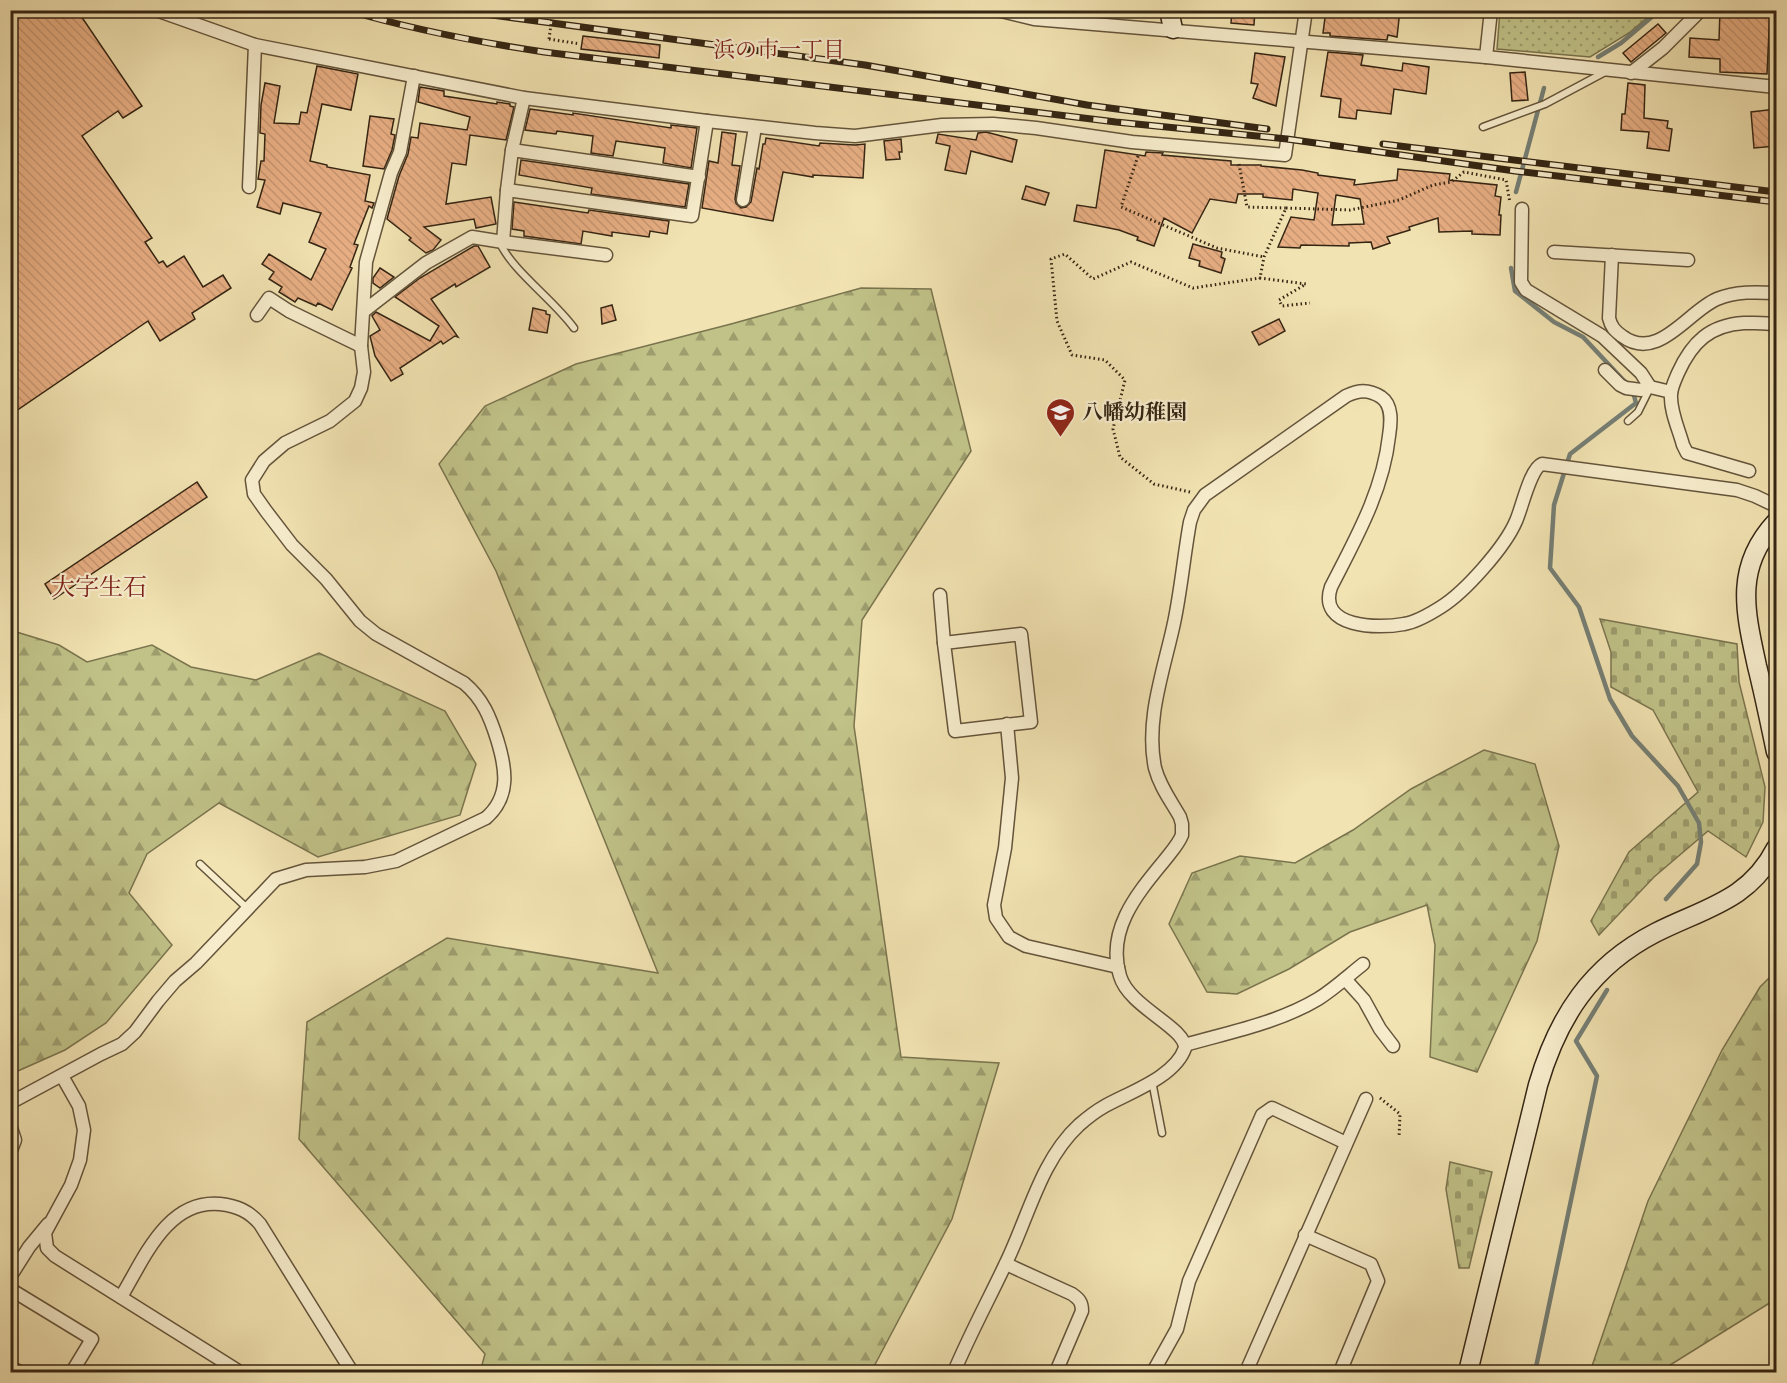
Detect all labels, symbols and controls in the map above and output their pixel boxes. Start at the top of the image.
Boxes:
district label: 浜の市一丁目 [713,38,845,62]
school or university icon: 八幡幼稚園 [1045,396,1077,438]
place label: 八幡幼稚園 [1082,401,1187,424]
district label: 大字生石 [51,574,147,601]

